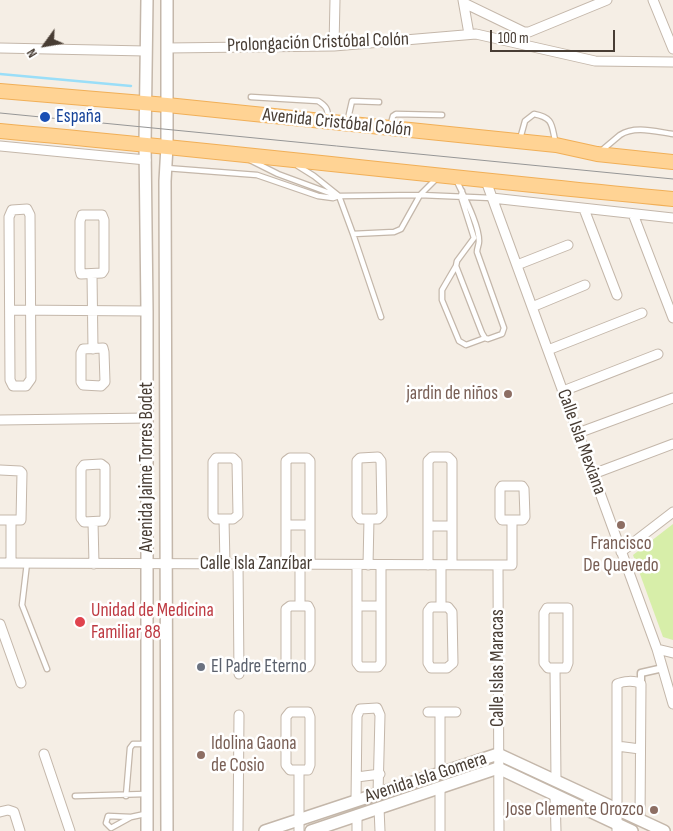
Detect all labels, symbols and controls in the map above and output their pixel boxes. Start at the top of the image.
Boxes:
north arrow [20,20,70,70]
scale bar [493,20,618,52]
street label: Prolongación Cristóbal Colón [227,28,409,58]
text: 100 m [498,29,529,48]
text: N [23,46,41,61]
street label: Avenida Cristóbal Colón [262,104,412,142]
place label: España [56,106,101,128]
marker: España [38,110,52,124]
street label: Avenida Jaime Torres Bodet [136,382,158,552]
place label: jardin de niños [406,383,498,405]
street label: Calle Isla Mexiana [551,386,611,498]
marker: jardin de niños [502,388,514,400]
marker: Francisco De Quevedo [615,519,627,531]
place label: Francisco De Quevedo [583,533,659,577]
street label: Calle Isla Zanzíbar [200,553,312,575]
place label: Unidad de Medicina Familiar 88 [91,600,214,644]
street label: Calle Islas Maracas [487,609,509,727]
marker: Unidad de Medicina Familiar 88 [73,615,87,629]
place label: El Padre Eterno [211,656,307,678]
marker: El Padre Eterno [195,661,207,673]
place label: Idolina Gaona de Cosio [211,733,297,777]
street label: Avenida Isla Gomera [362,748,490,808]
marker: Idolina Gaona de Cosio [195,749,207,761]
place label: Jose Clemente Orozco [506,799,644,821]
marker: Jose Clemente Orozco [648,804,660,816]

